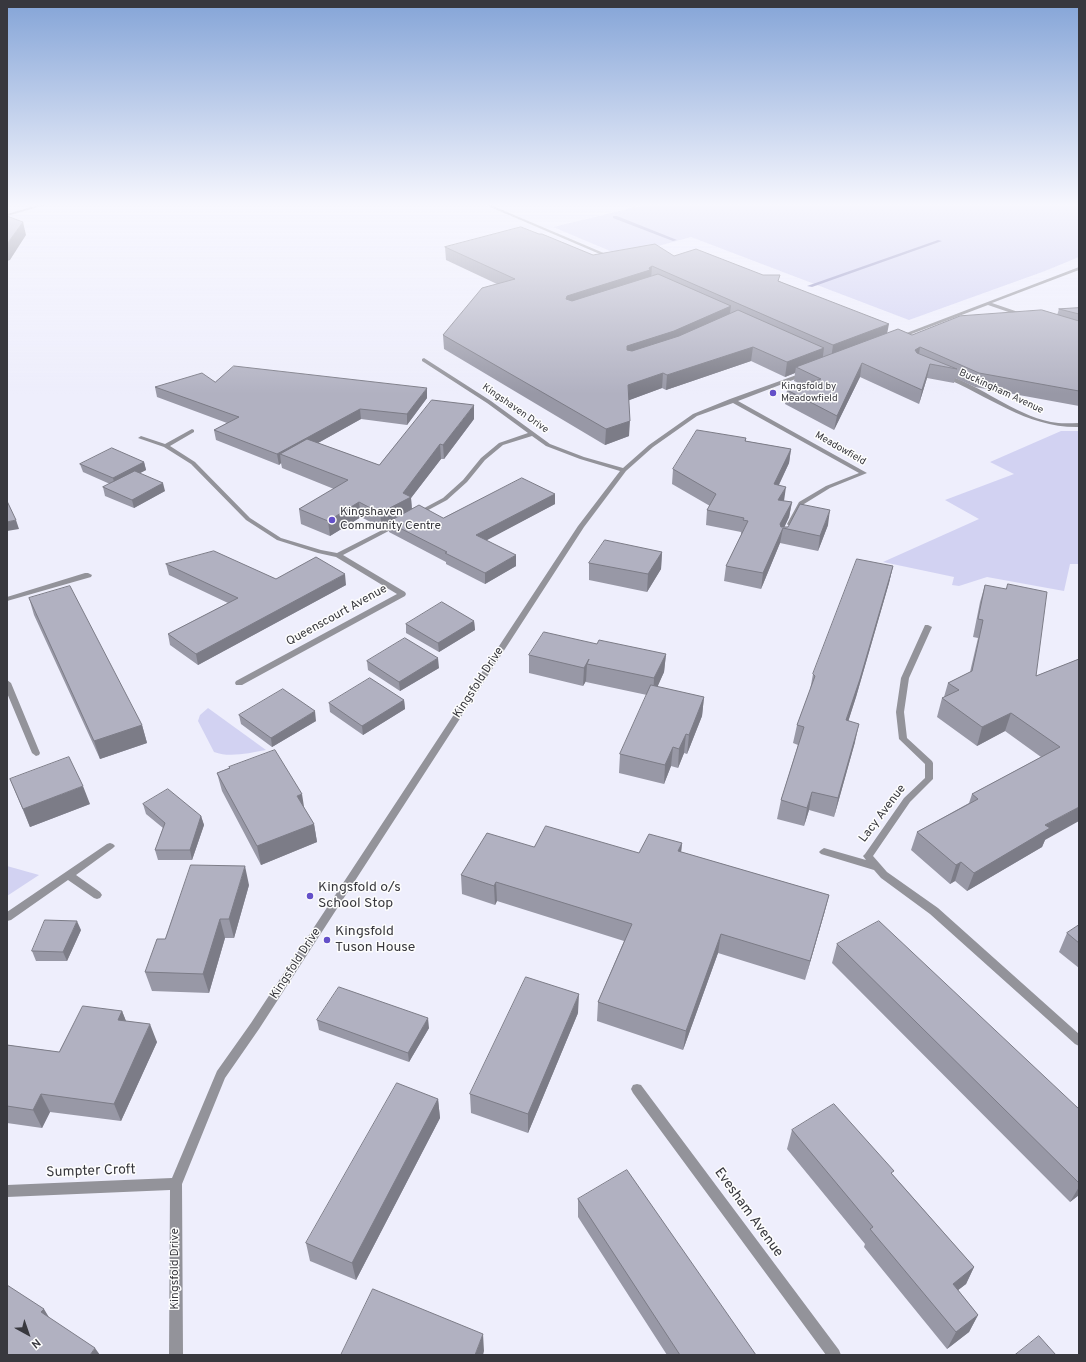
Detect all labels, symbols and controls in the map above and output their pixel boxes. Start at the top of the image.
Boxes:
street label: Buckingham Avenue [957,367,1045,417]
place label: Kingsfold by Meadowfield [781,381,838,404]
street label: Kingshaven Drive [479,382,551,436]
marker: Kingsfold by Meadowfield [768,388,778,398]
street label: Meadowfield [813,430,867,468]
place label: Kingshaven Community Centre [340,506,441,534]
marker: Kingshaven Community Centre [327,515,337,525]
street label: Queenscourt Avenue [284,582,390,650]
street label: Kingsfold Drive [451,645,507,721]
street label: Lacy Avenue [857,782,909,846]
place label: Kingsfold o/s School Stop [318,880,401,912]
marker: Kingsfold o/s School Stop [305,891,315,901]
place label: Kingsfold Tuson House [335,924,415,956]
street label: Kingsfold Drive [268,926,324,1002]
marker: Kingsfold Tuson House [322,935,332,945]
street label: Sumpter Croft [46,1162,136,1182]
street label: Evesham Avenue [710,1165,786,1261]
street label: Kingsfold Drive [169,1228,183,1310]
north arrow [8,1314,48,1354]
text: N [28,1335,43,1351]

